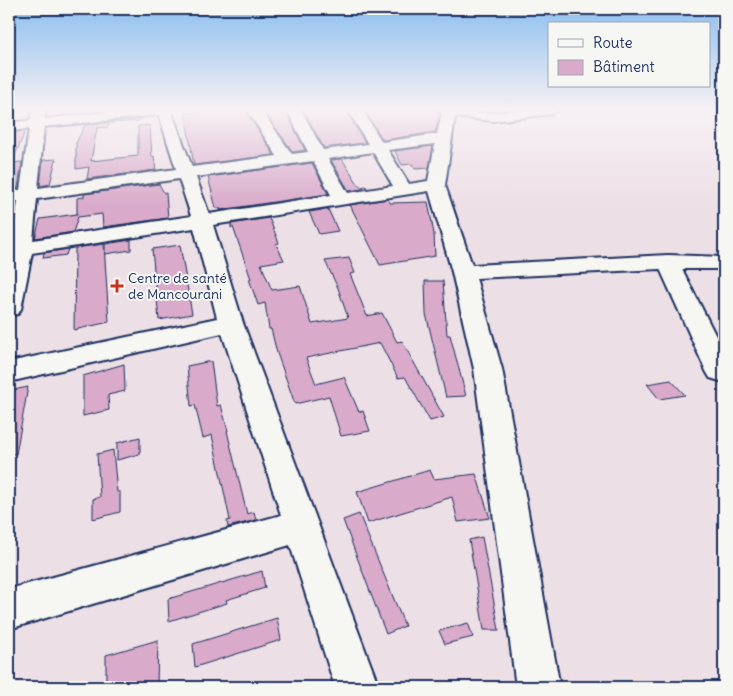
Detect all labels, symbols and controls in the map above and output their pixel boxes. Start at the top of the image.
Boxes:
legend [548,22,710,88]
text: Route [593,33,633,52]
text: Bâtiment [593,57,655,76]
place label: Centre de santé de Mancourani [128,269,227,303]
marker: Centre de santé de Mancourani [110,279,124,293]

